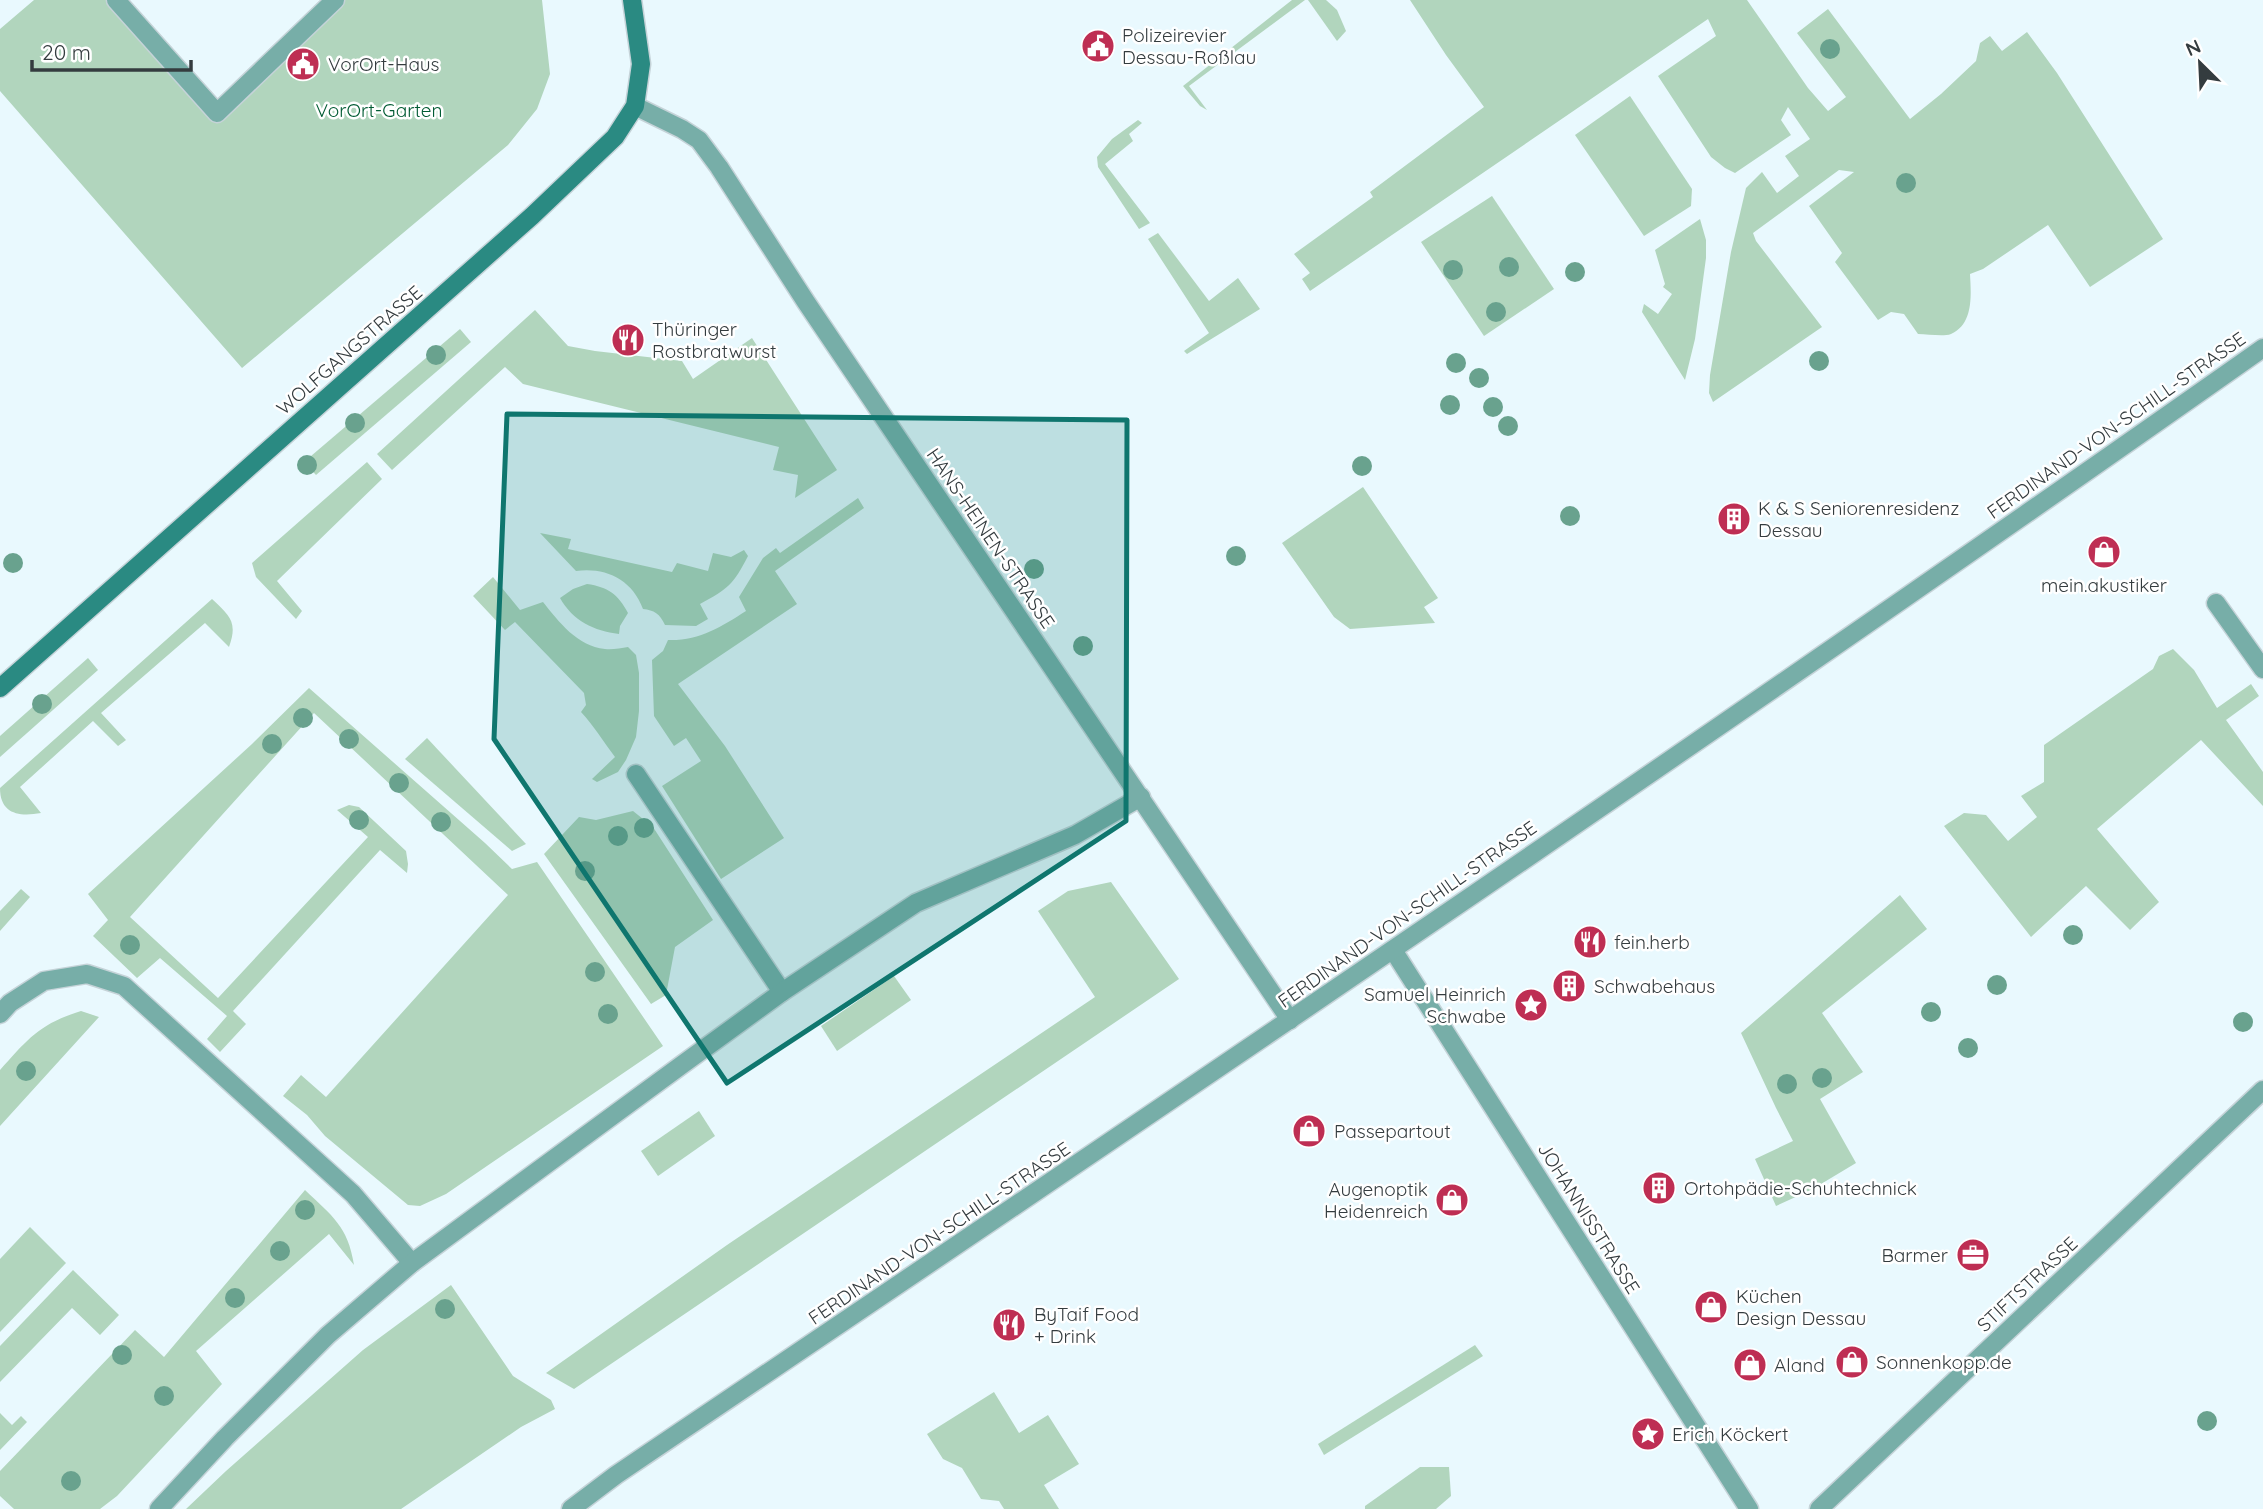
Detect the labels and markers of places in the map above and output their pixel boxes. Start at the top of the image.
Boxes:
place label: Polizeirevier Dessau-Roßlau [1122,23,1256,69]
public building icon: Polizeirevier Dessau-Roßlau [1079,27,1117,65]
public building icon: VorOrt-Haus [284,45,322,83]
place label: VorOrt-Haus [328,52,440,76]
place label: Thüringer Rostbratwurst [652,317,777,363]
restaurant icon: Thüringer Rostbratwurst [609,321,647,359]
place label: K & S Seniorenresidenz Dessau [1758,496,1959,542]
building icon: K & S Seniorenresidenz Dessau [1715,500,1753,538]
shop icon: mein.akustiker [2085,533,2123,571]
place label: mein.akustiker [2041,573,2168,597]
restaurant icon: fein.herb [1571,923,1609,961]
place label: fein.herb [1614,930,1690,954]
building icon: Schwabehaus [1550,967,1588,1005]
place label: Schwabehaus [1594,974,1715,998]
place label: Samuel Heinrich Schwabe [1364,982,1506,1028]
place icon: Samuel Heinrich Schwabe [1512,986,1550,1024]
shop icon: Passepartout [1290,1112,1328,1150]
place label: Passepartout [1334,1119,1451,1143]
building icon: Ortohpädie-Schuhtechnick [1640,1169,1678,1207]
place label: Ortohpädie-Schuhtechnick [1684,1176,1917,1200]
place label: Augenoptik Heidenreich [1324,1177,1428,1223]
shop icon: Augenoptik Heidenreich [1433,1181,1471,1219]
office icon: Barmer [1954,1236,1992,1274]
place label: Barmer [1881,1243,1949,1267]
place label: Küchen Design Dessau [1736,1284,1866,1330]
shop icon: Küchen Design Dessau [1692,1288,1730,1326]
place label: ByTaif Food + Drink [1034,1302,1139,1348]
restaurant icon: ByTaif Food + Drink [990,1306,1028,1344]
shop icon: Sonnenkopp.de [1833,1343,1871,1381]
shop icon: Aland [1731,1346,1769,1384]
place label: Sonnenkopp.de [1876,1350,2012,1374]
place label: Aland [1774,1353,1825,1377]
place icon: Erich Köckert [1629,1415,1667,1453]
place label: Erich Köckert [1672,1422,1788,1446]

